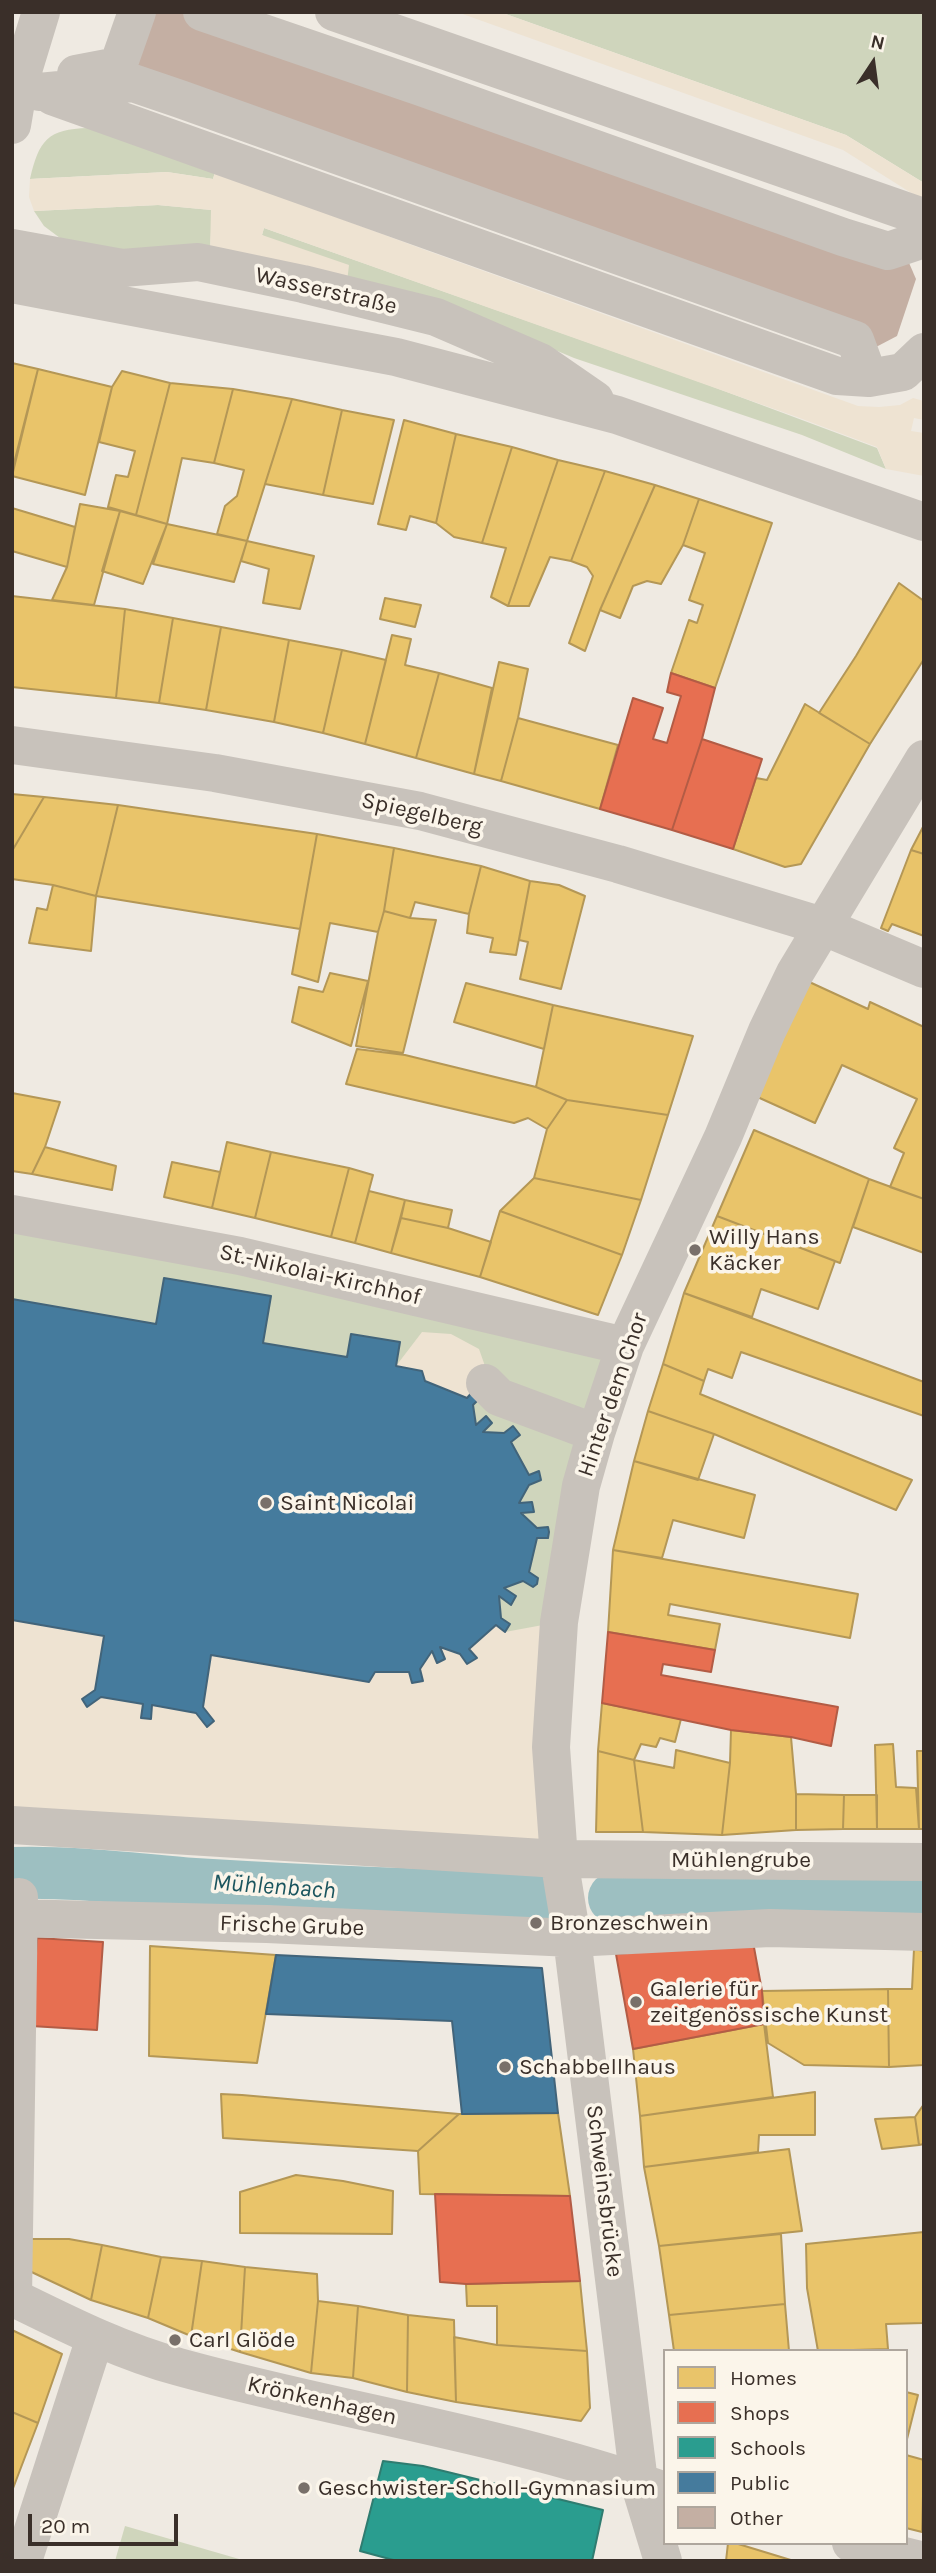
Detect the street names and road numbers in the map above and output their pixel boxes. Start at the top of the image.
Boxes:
street label: Wasserstraße [253,261,399,321]
street label: Spiegelberg [359,787,485,841]
street label: St.-Nikolai-Kirchhof [217,1238,423,1312]
street label: Hinter dem Chor [572,1309,654,1481]
street label: Mühlengrube [671,1846,811,1874]
street label: Frische Grube [219,1910,365,1942]
street label: Schweinsbrücke [580,2103,628,2279]
street label: Krönkenhagen [245,2370,399,2432]

